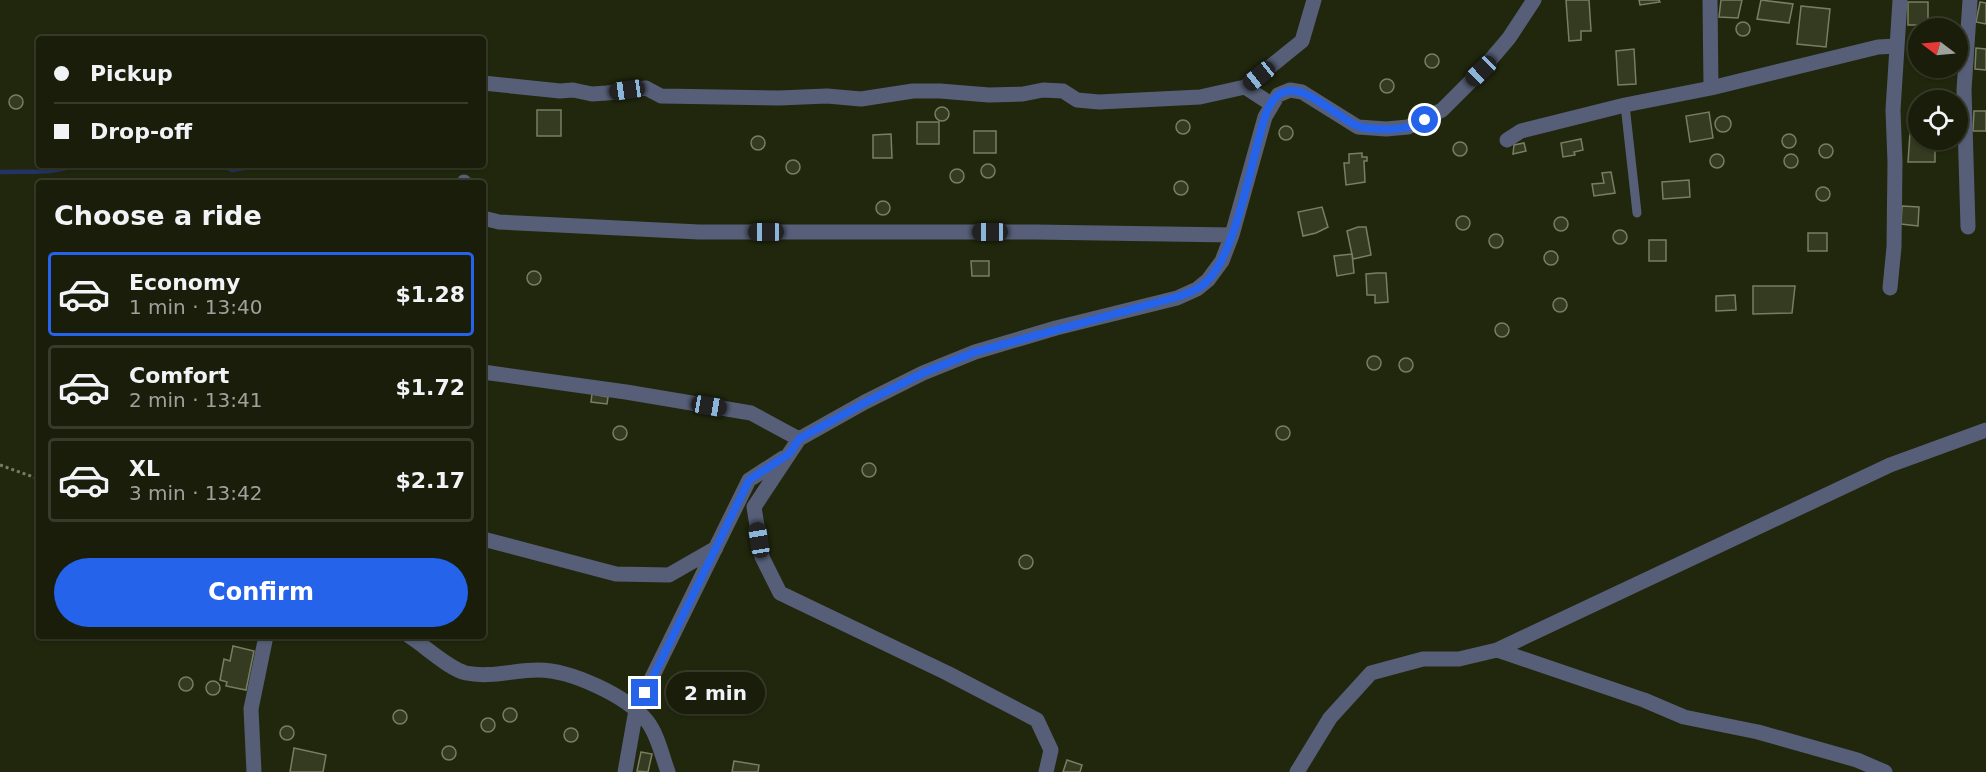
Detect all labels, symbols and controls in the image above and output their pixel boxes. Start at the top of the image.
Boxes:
north arrow [1908,18,1968,78]
map controls [1908,18,1968,150]
car [1462,52,1500,90]
car [1239,58,1279,94]
text: Pickup [90,61,173,86]
car [608,79,646,101]
button: locate [1908,90,1968,150]
route start [1411,106,1438,133]
text: Drop-off [90,119,192,144]
text: Choose a ride [54,200,262,231]
car [748,223,784,241]
car [972,223,1008,241]
icon: car [57,267,111,321]
text: Economy [129,270,240,295]
text: $1.28 [395,282,465,307]
text: 1 min · 13:40 [129,295,263,319]
icon: car [57,360,111,414]
text: Comfort [129,363,229,388]
text: $1.72 [395,375,465,400]
text: 2 min · 13:41 [129,388,263,412]
car [690,394,728,418]
icon: car [57,453,111,507]
text: XL [129,456,160,481]
text: $2.17 [395,468,465,493]
text: 3 min · 13:42 [129,481,263,505]
car [747,521,771,559]
button: Confirm [54,558,468,627]
callout: 2 min [666,672,765,714]
route end [631,679,658,706]
text: 2 min [684,681,747,705]

